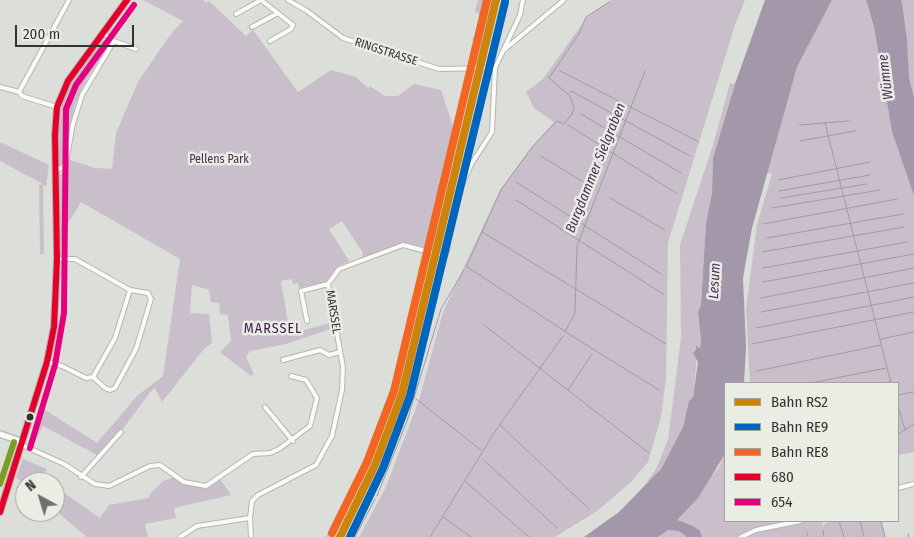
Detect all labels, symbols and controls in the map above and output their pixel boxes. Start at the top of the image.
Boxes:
scale bar [18,15,136,47]
text: 200 m [23,25,60,43]
street label: RINGSTRASSE [353,35,419,69]
water label: Wümme [875,53,897,101]
water label: Burgdammer Sielgraben [562,101,630,235]
park label: Pellens Park [189,153,249,167]
water label: Lesum [706,262,724,300]
street label: MARSSEL [322,289,344,335]
district label: MARSSEL [243,321,303,337]
legend [724,382,899,522]
text: Bahn RS2 [771,393,828,411]
unlabelled marker [25,412,35,422]
text: Bahn RE9 [771,418,828,436]
text: Bahn RE8 [771,443,828,461]
text: 680 [771,468,794,486]
north arrow [15,472,65,522]
text: N [22,476,39,495]
text: 654 [771,493,793,511]

